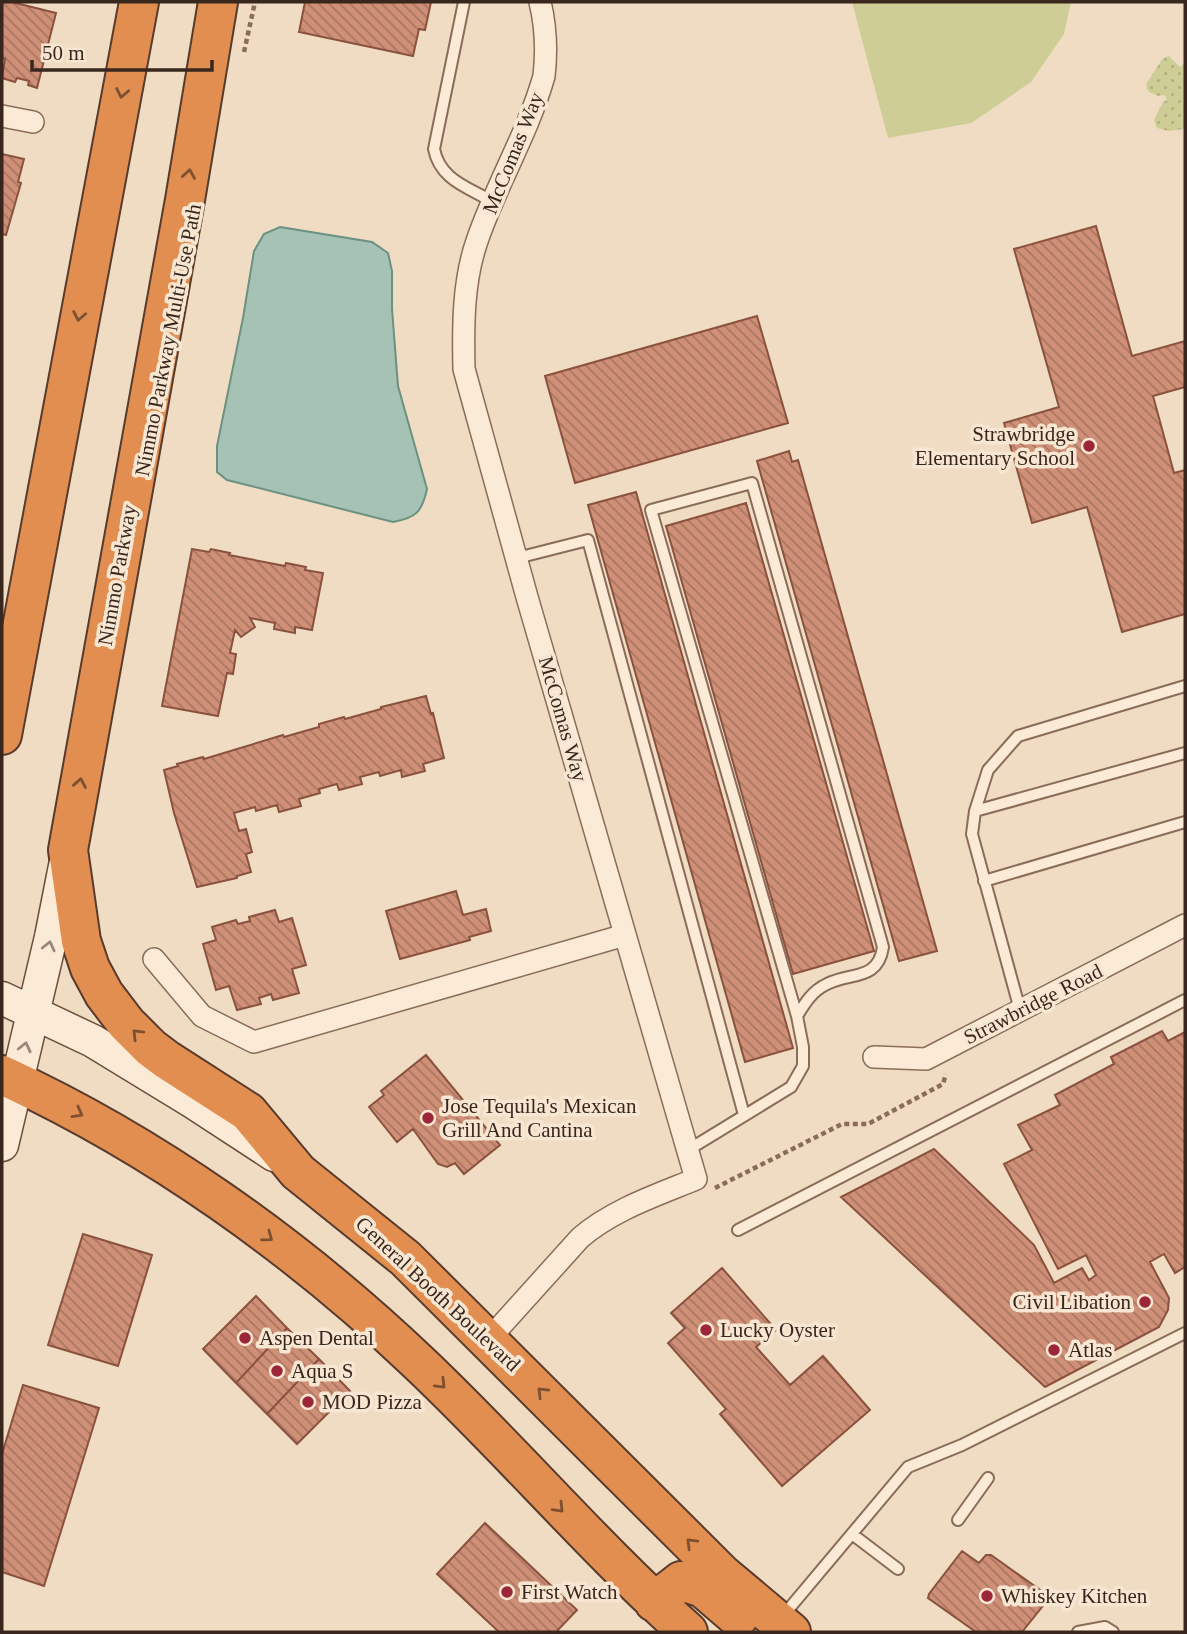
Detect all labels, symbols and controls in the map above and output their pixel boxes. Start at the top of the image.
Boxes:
scale bar [32,28,212,72]
text: 50 m [42,41,85,65]
one-way arrow [115,87,130,99]
street label: McComas Way [478,88,549,217]
one-way arrow [181,168,196,179]
street label: Nimmo Parkway Multi-Use Path [130,201,206,478]
one-way arrow [73,310,88,322]
place label: Strawbridge Elementary School [915,422,1075,470]
marker: Strawbridge Elementary School [1081,438,1097,454]
street label: Nimmo Parkway [93,502,141,647]
street label: McComas Way [534,654,592,785]
one-way arrow [72,777,87,789]
one-way arrow [41,940,55,952]
street label: Strawbridge Road [960,959,1107,1049]
one-way arrow [132,1029,145,1042]
one-way arrow [17,1041,31,1053]
place label: Jose Tequila's Mexican Grill And Cantina [442,1094,637,1142]
one-way arrow [70,1105,83,1118]
marker: Jose Tequila's Mexican Grill And Cantina [420,1110,436,1126]
street label: General Booth Boulevard [351,1212,525,1377]
one-way arrow [260,1228,273,1241]
place label: Civil Libation [1013,1290,1131,1314]
marker: Civil Libation [1137,1294,1153,1310]
place label: Lucky Oyster [720,1318,835,1342]
marker: Lucky Oyster [698,1322,714,1338]
place label: Aspen Dental [259,1326,374,1350]
marker: Aspen Dental [237,1330,253,1346]
place label: Atlas [1068,1338,1112,1362]
marker: Atlas [1046,1342,1062,1358]
place label: Aqua S [291,1359,353,1383]
marker: Aqua S [269,1363,285,1379]
one-way arrow [433,1376,446,1389]
one-way arrow [537,1388,550,1401]
place label: MOD Pizza [322,1390,422,1414]
marker: MOD Pizza [300,1394,316,1410]
one-way arrow [551,1500,563,1513]
one-way arrow [687,1538,700,1551]
place label: First Watch [521,1580,618,1604]
marker: First Watch [499,1584,515,1600]
place label: Whiskey Kitchen [1001,1584,1148,1608]
marker: Whiskey Kitchen [979,1588,995,1604]

